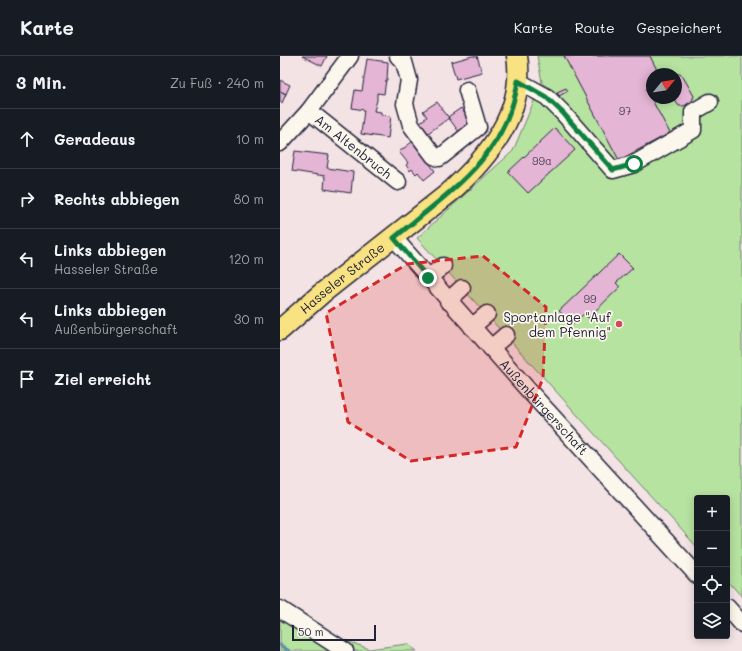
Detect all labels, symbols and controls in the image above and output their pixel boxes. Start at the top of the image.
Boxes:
text: Karte [20,15,74,40]
text: Karte [514,18,553,37]
text: Route [575,18,615,37]
text: Gespeichert [637,18,722,37]
north arrow [646,68,682,104]
text: 3 Min. [16,71,67,93]
text: Zu Fuß · 240 m [170,74,264,91]
house number: 97 [619,103,631,118]
street label: Am Altenbruch [312,110,396,182]
icon: ahead [16,128,38,150]
text: Geradeaus [54,129,135,149]
text: 10 m [236,130,264,147]
house number: 99a [532,153,552,168]
route start [625,155,643,173]
icon: right [16,188,38,210]
text: Rechts abbiegen [54,189,179,209]
text: 80 m [234,190,264,207]
street label: Hasseler Straße [296,238,388,317]
text: Links abbiegen [54,240,166,260]
icon: left [16,248,38,270]
text: 120 m [228,250,264,267]
text: Hasseler Straße [54,260,158,277]
route end [419,269,437,287]
house number: 99 [583,291,597,306]
text: Links abbiegen [54,300,166,320]
icon: left [16,308,38,330]
place label: Sportanlage "Auf dem Pfennig" [504,308,612,340]
text: 30 m [234,310,264,327]
marker: Sportanlage "Auf dem Pfennig" [614,319,624,329]
text: Außenbürgerschaft [54,320,178,337]
street label: Außenbürgerschaft [497,355,592,459]
icon: arrive [16,368,38,390]
text: Ziel erreicht [54,369,151,389]
map controls [694,495,730,639]
button: + [694,495,730,531]
button: − [694,531,730,567]
button: locate [694,567,730,603]
button: layers [694,603,730,639]
scale bar [292,623,376,642]
text: 50 m [298,624,324,639]

